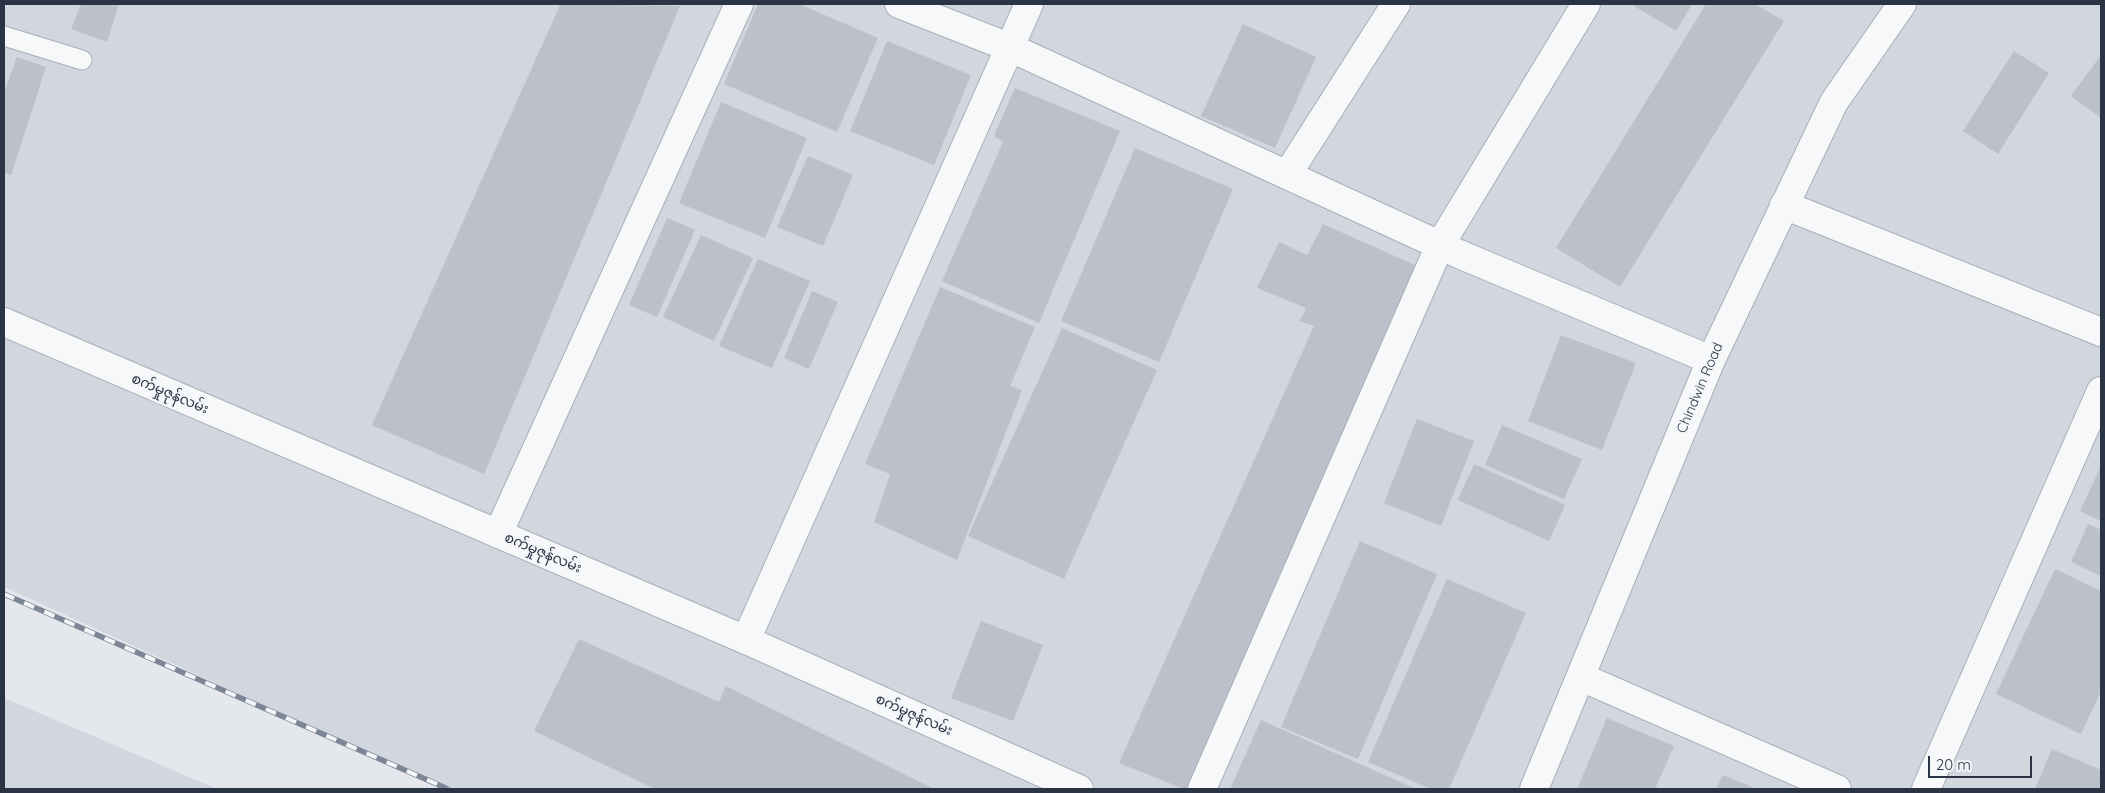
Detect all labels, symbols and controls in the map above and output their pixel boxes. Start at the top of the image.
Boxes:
street label: Chindwin Road [1673,340,1727,436]
street label: စက်မှုဇုန်လမ်း [129,370,211,418]
street label: စက်မှုဇုန်လမ်း [502,529,584,577]
street label: စက်မှုဇုန်လမ်း [873,691,955,739]
scale bar [1930,746,2034,778]
text: 20 m [1936,755,1971,774]

